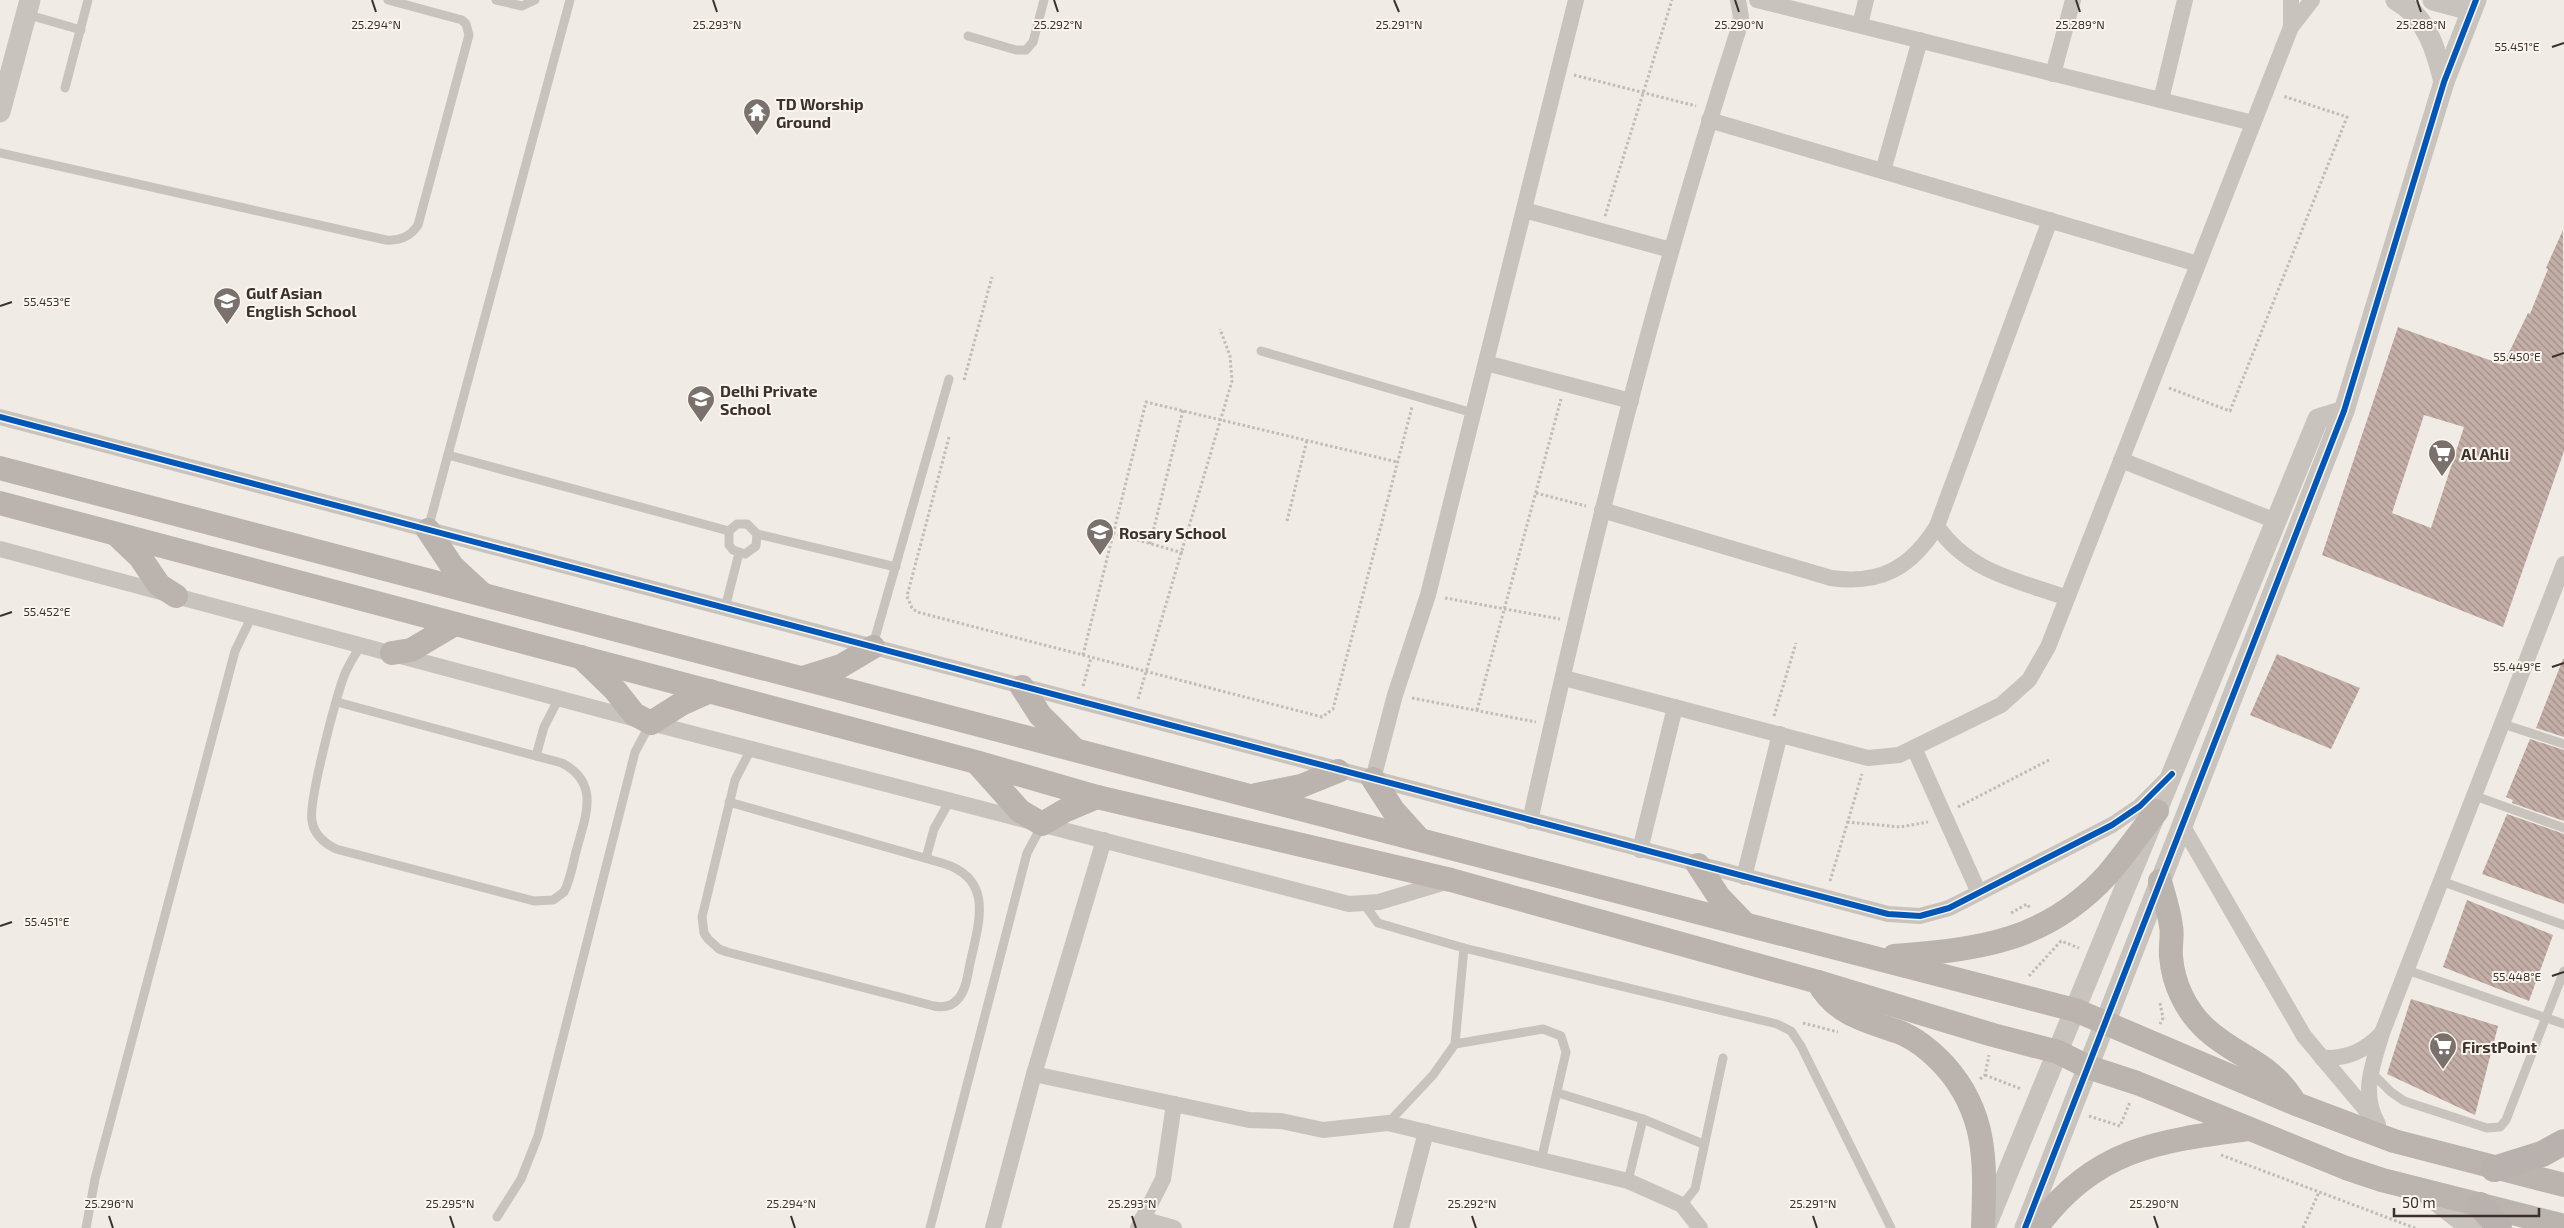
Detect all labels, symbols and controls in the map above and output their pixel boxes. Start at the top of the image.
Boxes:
text: 25.294°N [351,17,401,31]
text: 25.293°N [692,17,742,31]
text: 25.292°N [1033,17,1083,31]
text: 25.291°N [1375,17,1423,31]
text: 25.290°N [1714,17,1764,31]
text: 25.289°N [2055,17,2105,31]
text: 25.288°N [2396,17,2446,31]
text: 55.451°E [2494,39,2540,53]
place label: TD Worship Ground [776,94,864,131]
temple icon: TD Worship Ground [742,97,772,136]
place label: Gulf Asian English School [246,283,357,320]
school or university icon: Gulf Asian English School [212,286,242,325]
text: 55.453°E [23,294,71,308]
text: 55.450°E [2493,349,2541,363]
place label: Delhi Private School [720,381,817,418]
school or university icon: Delhi Private School [686,384,716,423]
supermarket icon: Al Ahli [2427,438,2457,477]
place label: Al Ahli [2461,444,2509,463]
school or university icon: Rosary School [1085,517,1115,556]
place label: Rosary School [1119,523,1227,543]
text: 55.452°E [23,604,71,618]
text: 55.449°E [2493,659,2541,673]
text: 55.451°E [24,914,70,928]
text: 55.448°E [2493,969,2542,983]
supermarket icon: FirstPoint [2428,1031,2458,1070]
place label: FirstPoint [2462,1037,2538,1056]
scale bar [2394,1186,2539,1218]
text: 50 m [2402,1193,2436,1211]
text: 25.296°N [84,1196,134,1210]
text: 25.295°N [426,1196,474,1210]
text: 25.294°N [766,1196,816,1210]
text: 25.293°N [1107,1196,1157,1210]
text: 25.292°N [1447,1196,1497,1210]
text: 25.291°N [1789,1196,1837,1210]
text: 25.290°N [2129,1196,2179,1210]

